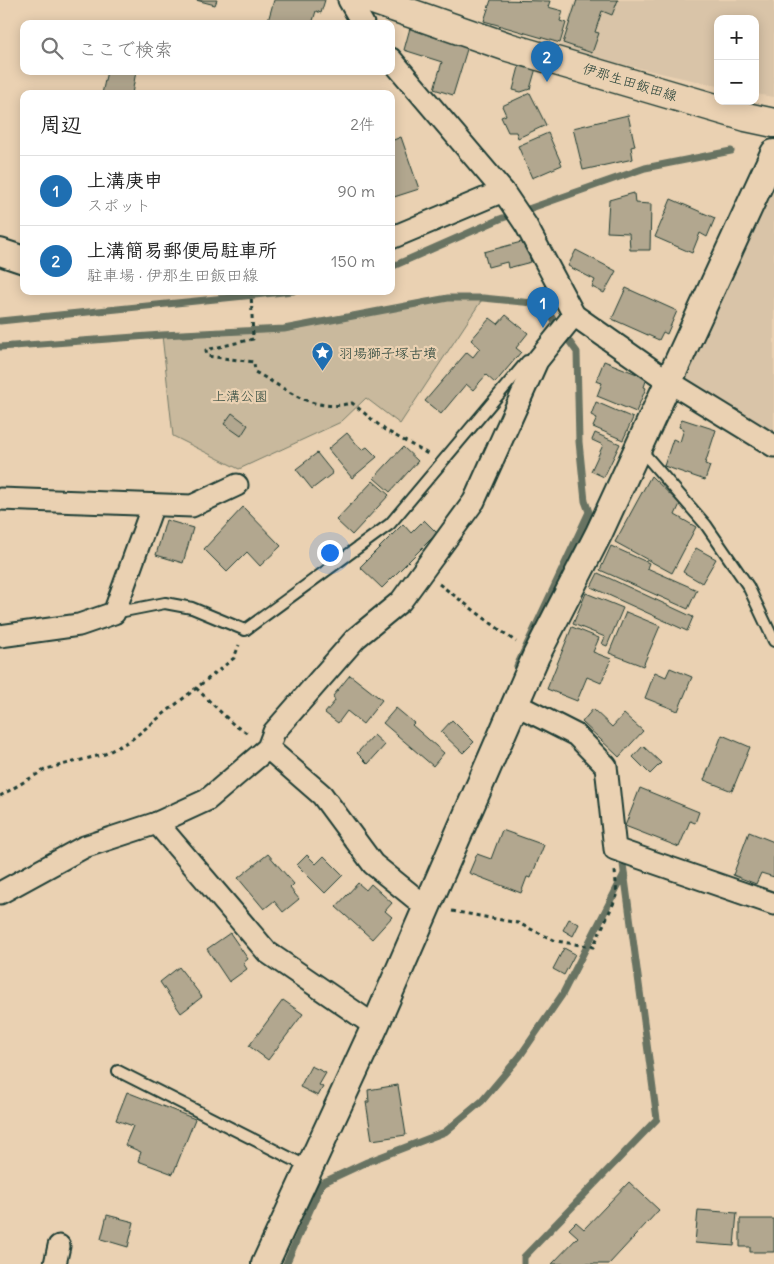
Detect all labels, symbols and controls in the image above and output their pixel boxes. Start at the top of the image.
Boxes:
map controls [714,15,759,105]
button: + [714,15,759,60]
search box [20,20,395,75]
icon: search [38,34,66,62]
text: ここで検索 [78,37,173,61]
pin: 2 [531,41,563,82]
street label: 伊那生田飯田線 [581,59,679,105]
button: − [714,60,759,105]
text: 周辺 [40,111,82,138]
text: 2件 [350,114,375,134]
text: 上溝庚申 [87,168,163,192]
text: 1 [53,181,59,201]
text: 90 m [337,181,375,201]
text: スポット [87,195,151,215]
text: 上溝簡易郵便局駐車所 [87,238,277,262]
text: 2 [52,251,60,271]
text: 150 m [331,251,375,271]
text: 駐車場 · 伊那生田飯田線 [87,265,258,285]
pin: 1 [527,287,559,328]
place icon: 羽場獅子塚古墳 [311,341,335,372]
place label: 羽場獅子塚古墳 [339,344,437,362]
park label: 上溝公園 [212,387,268,405]
your location [317,540,343,566]

